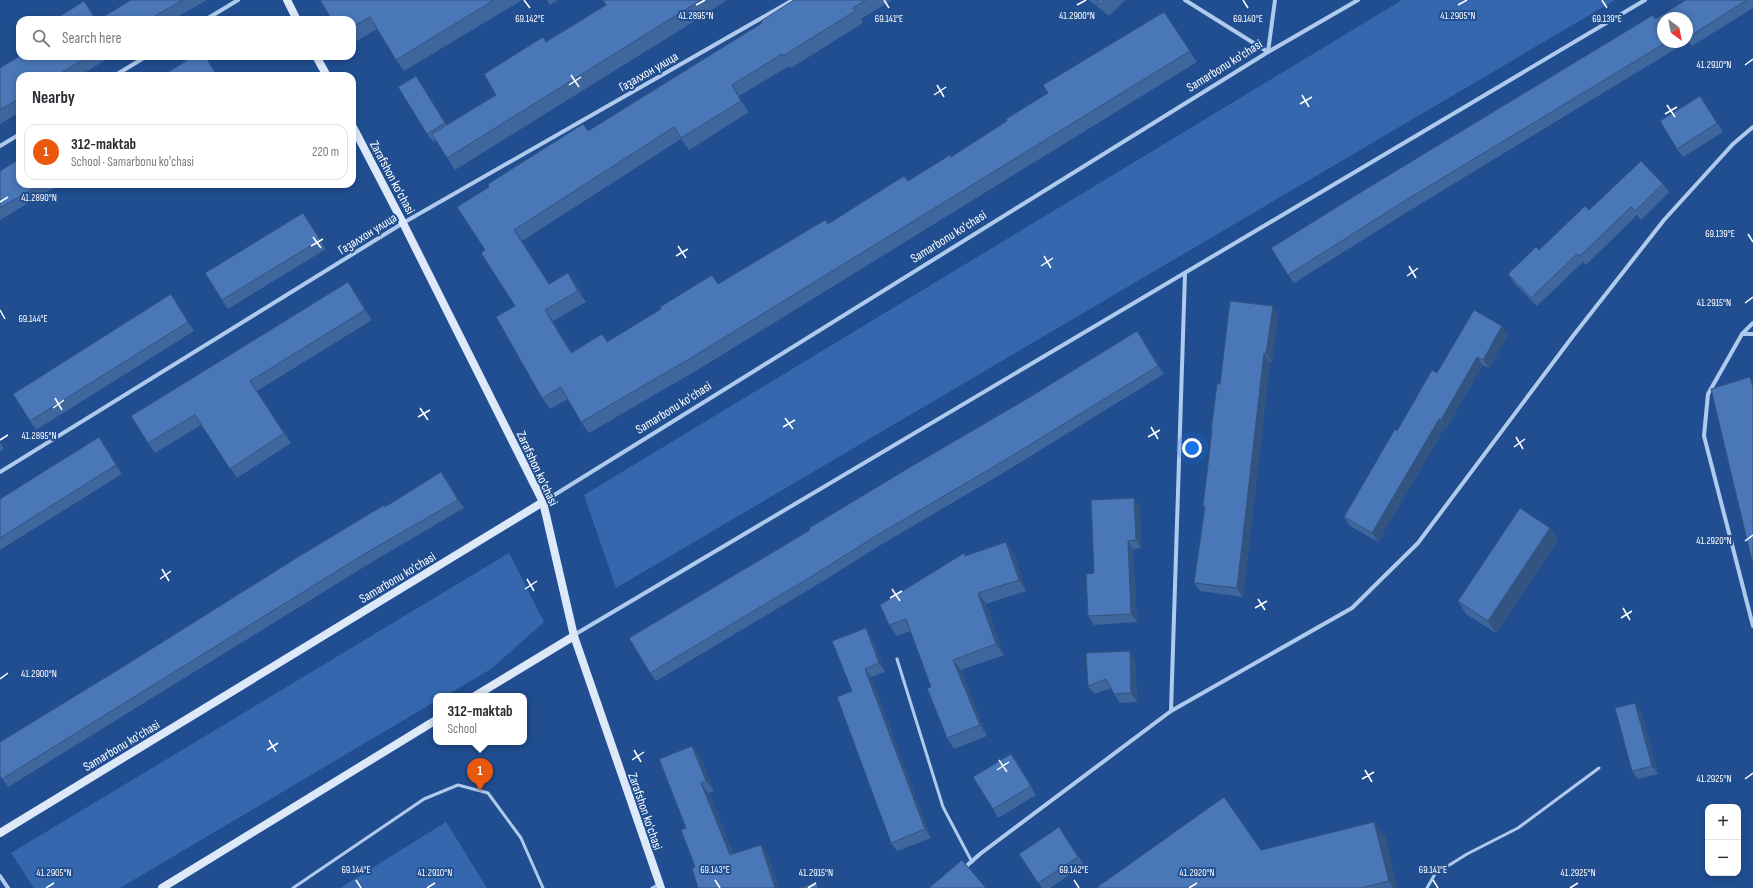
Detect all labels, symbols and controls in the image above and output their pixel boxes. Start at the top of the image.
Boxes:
text: 41.2895°N [678,10,714,22]
text: 41.2900°N [1059,10,1095,22]
text: 41.2905°N [1440,10,1476,22]
north arrow [1657,12,1693,48]
text: 69.142°E [515,13,545,25]
text: 69.141°E [875,13,903,25]
text: 69.140°E [1233,13,1263,25]
text: 69.139°E [1592,13,1622,25]
search box [16,16,356,60]
icon: search [30,27,52,49]
text: Search here [62,29,122,48]
street label: Samarbonu ko'chasi [1184,36,1265,96]
street label: Газалхон улица [616,48,681,95]
text: 41.2910°N [1697,59,1731,71]
text: Nearby [32,88,75,108]
text: 312-maktab [71,135,136,154]
street label: Zarafshon ko'chasi [366,138,418,217]
text: 1 [43,144,49,160]
text: 220 m [312,144,339,160]
text: School · Samarbonu ko'chasi [71,154,194,170]
text: 41.2890°N [21,192,57,204]
street label: Samarbonu ko'chasi [908,207,989,267]
street label: Газалхон улица [335,210,400,258]
text: 69.139°E [1705,228,1735,240]
text: 41.2915°N [1697,297,1731,309]
text: 69.144°E [18,313,48,325]
street label: Samarbonu ko'chasi [633,378,714,438]
street label: Zarafshon ko'chasi [513,428,561,508]
text: 41.2895°N [21,430,57,442]
your location [1182,438,1202,458]
text: 41.2920°N [1696,535,1732,547]
street label: Samarbonu ko'chasi [356,549,439,607]
text: 41.2900°N [21,668,57,680]
popup [433,693,527,745]
text: 312-maktab [447,702,513,721]
street label: Samarbonu ko'chasi [80,717,163,775]
text: School [447,721,477,737]
pin: 1 [467,758,493,791]
street label: Zarafshon ko'chasi [624,771,666,852]
text: 41.2925°N [1697,773,1731,785]
map controls [1705,804,1741,876]
button: + [1705,804,1741,840]
button: − [1705,840,1741,876]
text: 69.144°E [341,864,371,876]
text: 69.143°E [700,864,730,876]
text: 69.142°E [1059,864,1089,876]
text: 69.141°E [1419,864,1447,876]
text: 41.2905°N [36,867,72,879]
text: 41.2910°N [418,867,452,879]
text: 41.2915°N [799,867,833,879]
text: 41.2920°N [1179,867,1215,879]
text: 41.2925°N [1561,867,1595,879]

